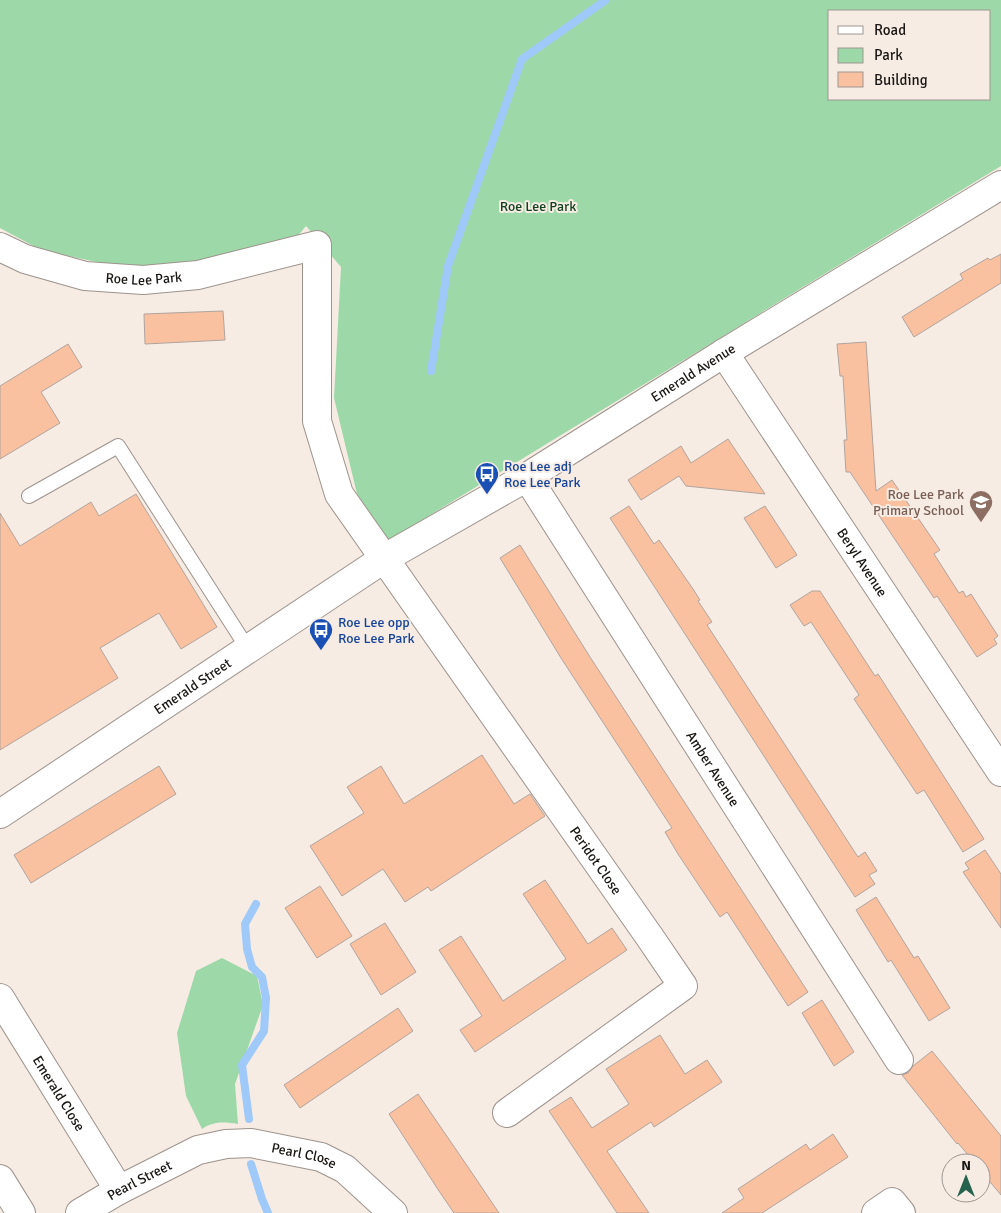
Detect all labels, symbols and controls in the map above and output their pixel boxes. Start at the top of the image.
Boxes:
legend [828,10,991,100]
text: Road [874,21,906,39]
text: Park [874,46,903,64]
text: Building [874,71,928,89]
park label: Roe Lee Park [500,198,576,215]
street label: Roe Lee Park [105,268,183,289]
street label: Emerald Avenue [648,340,738,405]
place label: Roe Lee adj Roe Lee Park [504,458,581,491]
bus stop icon: Roe Lee adj Roe Lee Park [474,461,500,495]
place label: Roe Lee Park Primary School [873,486,964,519]
school or university icon: Roe Lee Park Primary School [968,489,994,523]
street label: Beryl Avenue [834,525,891,600]
place label: Roe Lee opp Roe Lee Park [338,614,415,647]
bus stop icon: Roe Lee opp Roe Lee Park [308,617,334,651]
street label: Emerald Street [150,654,234,718]
street label: Amber Avenue [683,728,743,810]
street label: Peridot Close [566,823,626,898]
street label: Emerald Close [29,1052,89,1134]
street label: Pearl Close [270,1139,340,1172]
north arrow [941,1153,991,1203]
street label: Pearl Street [104,1156,175,1204]
text: N [961,1157,971,1174]

